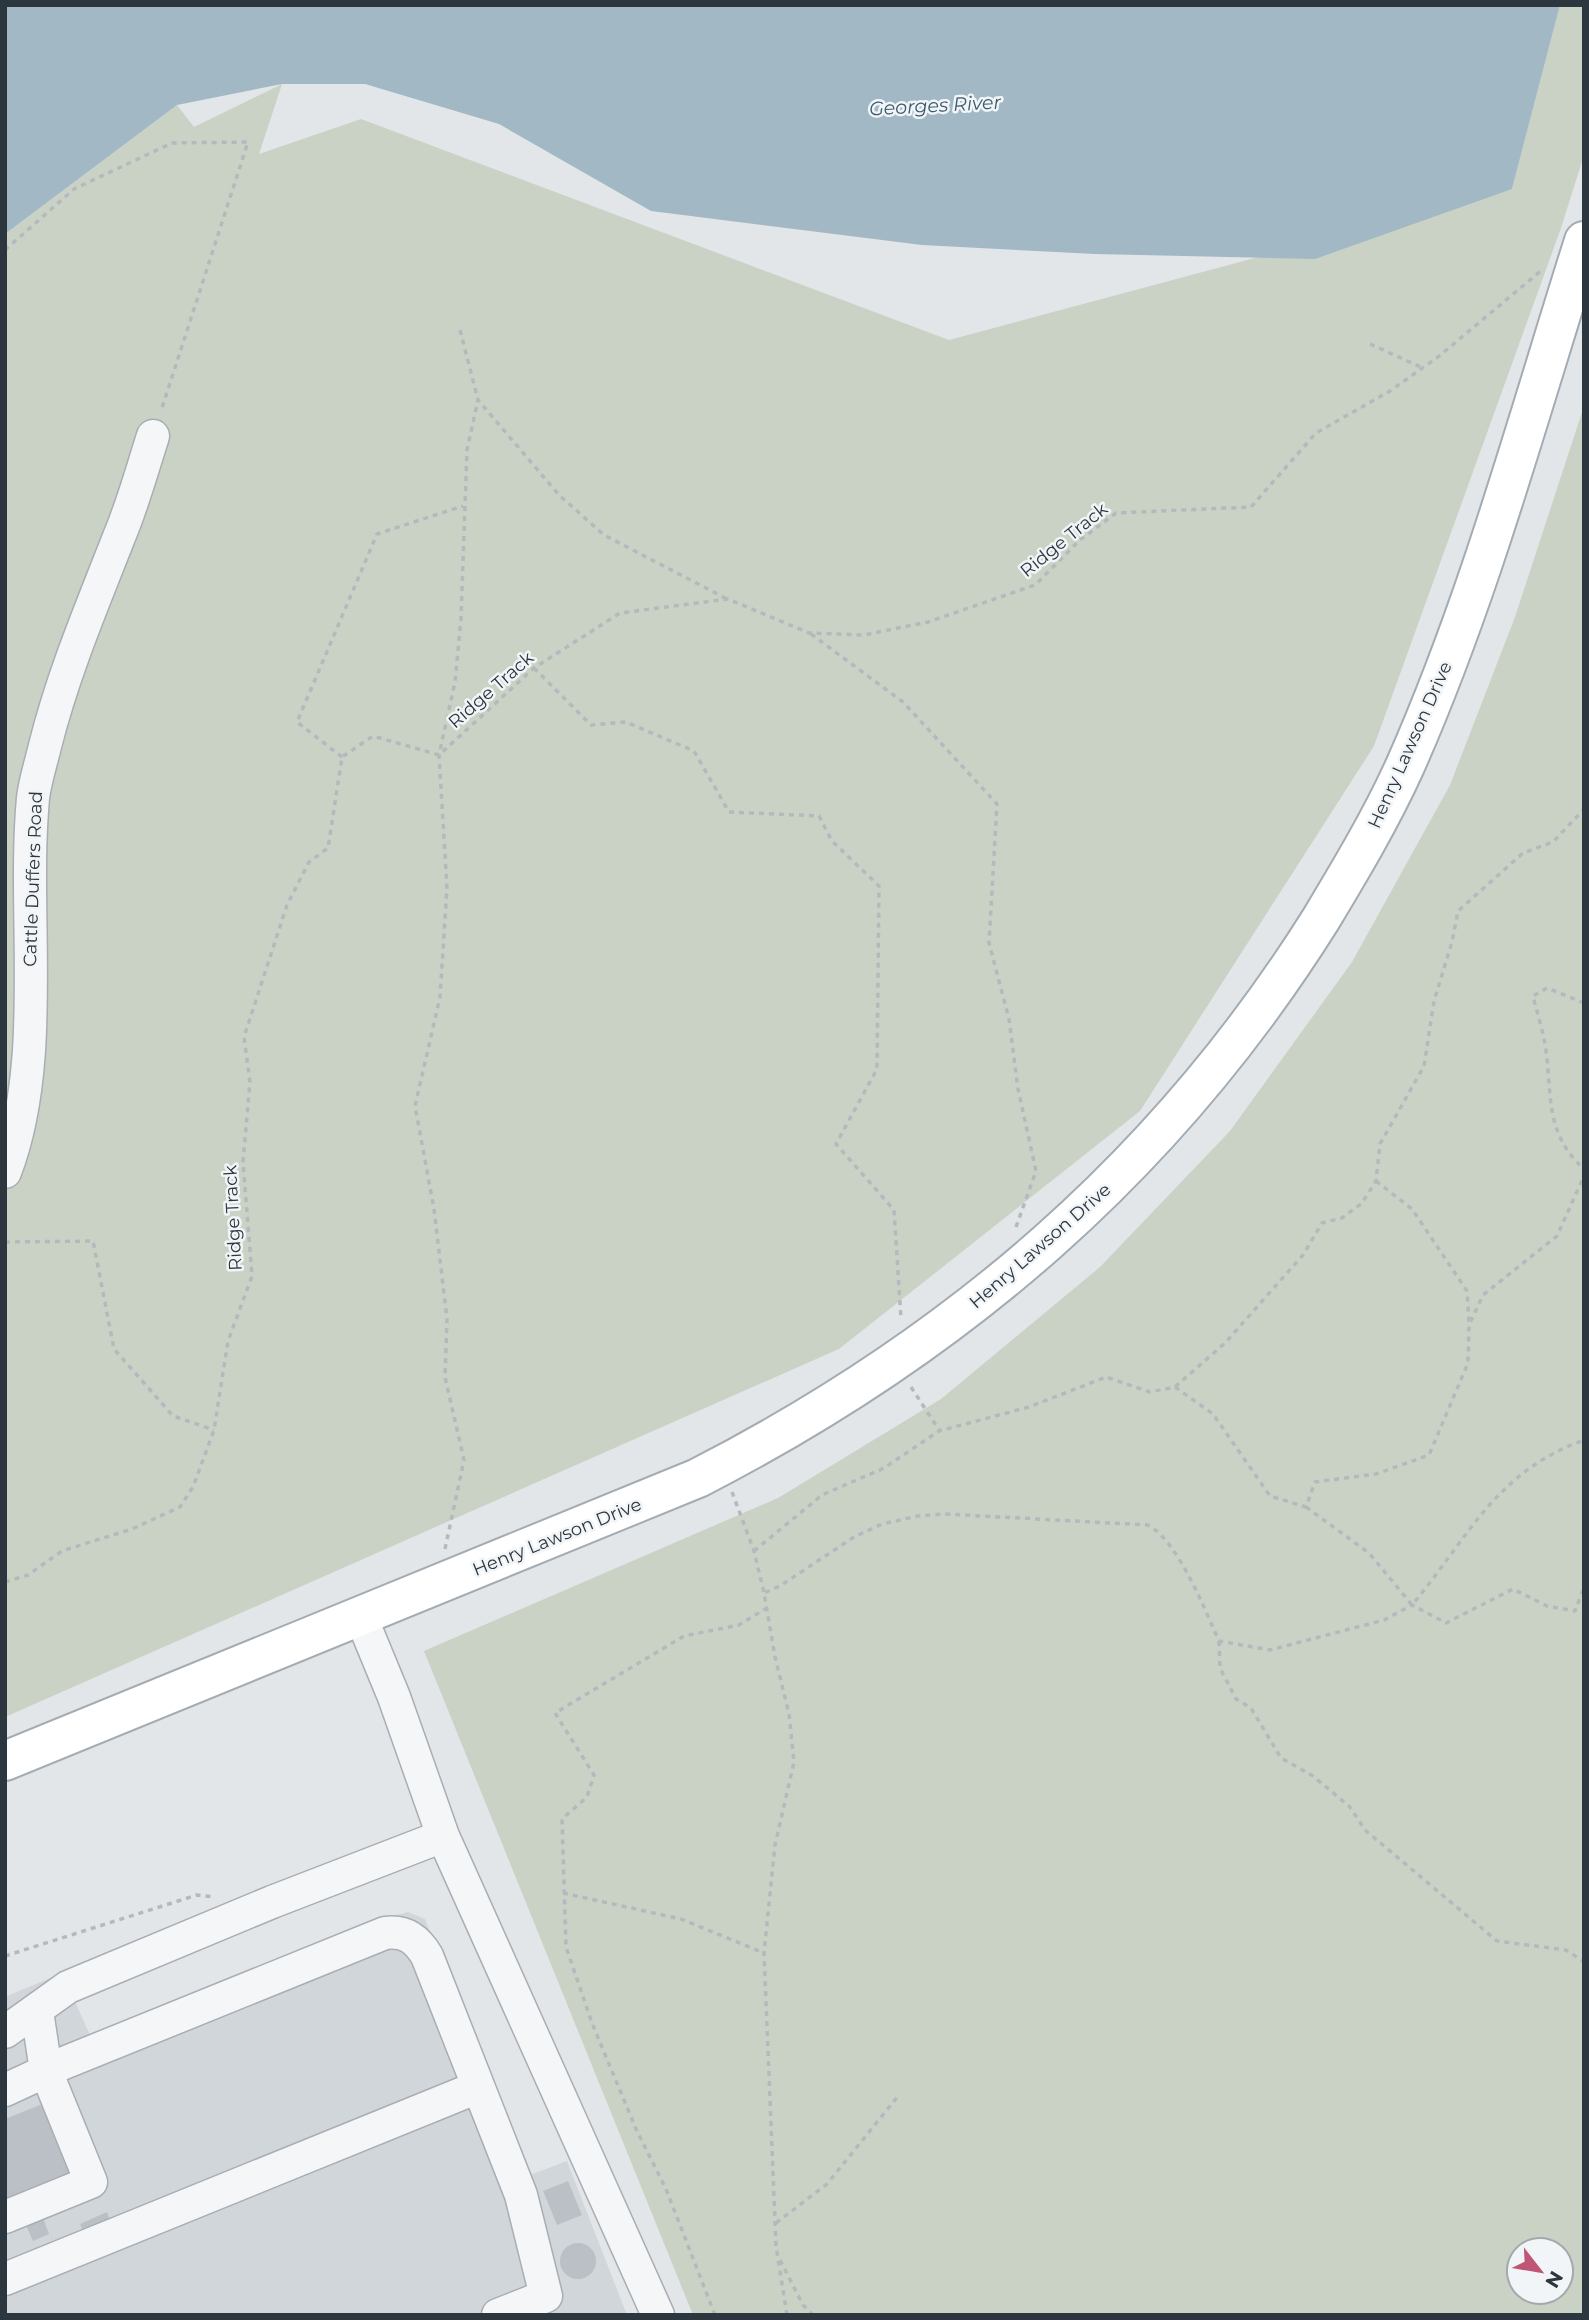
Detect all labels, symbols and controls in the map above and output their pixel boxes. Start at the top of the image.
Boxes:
water label: Georges River [868,91,1002,120]
street label: Ridge Track [1016,498,1112,582]
street label: Ridge Track [444,647,538,733]
street label: Henry Lawson Drive [1363,658,1457,832]
street label: Cattle Duffers Road [19,791,47,967]
street label: Ridge Track [219,1164,247,1271]
street label: Henry Lawson Drive [965,1179,1115,1313]
street label: Henry Lawson Drive [469,1493,645,1581]
north arrow [1505,2236,1575,2306]
text: N [1540,2267,1568,2292]

